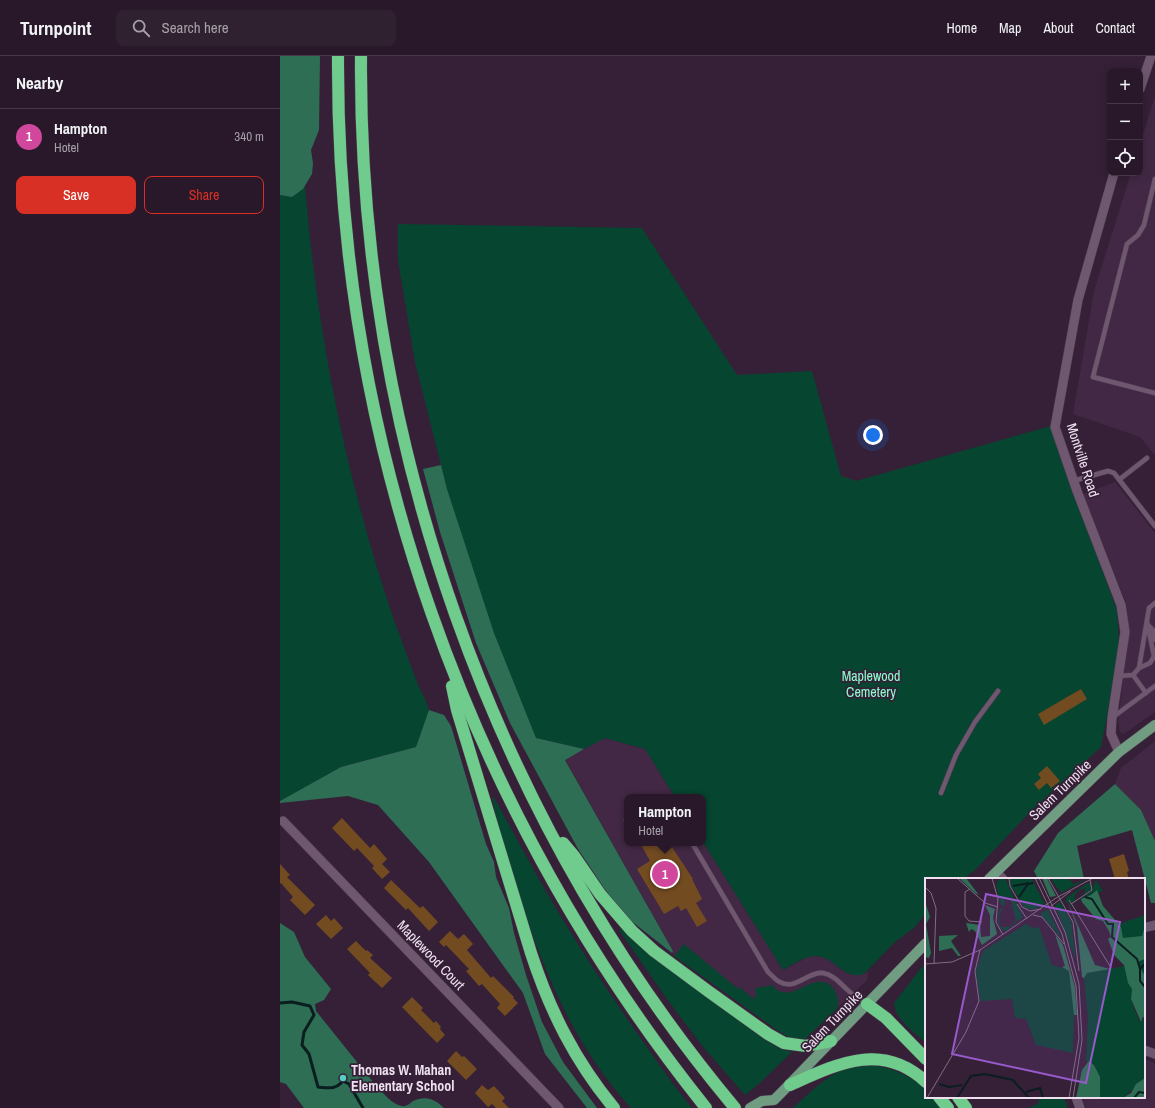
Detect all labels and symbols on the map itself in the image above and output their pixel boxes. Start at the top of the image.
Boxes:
street label: Montville Road [1063,421,1103,499]
your location [863,425,883,445]
park label: Maplewood Cemetery [842,667,900,701]
street label: Salem Turnpike [1025,756,1095,824]
pin: 1 [652,859,678,889]
inset map [925,878,1145,1098]
street label: Maplewood Court [393,916,469,994]
street label: Salem Turnpike [798,986,866,1056]
place label: Thomas W. Mahan Elementary School [351,1061,454,1095]
marker: Thomas W. Mahan Elementary School [338,1073,348,1083]

